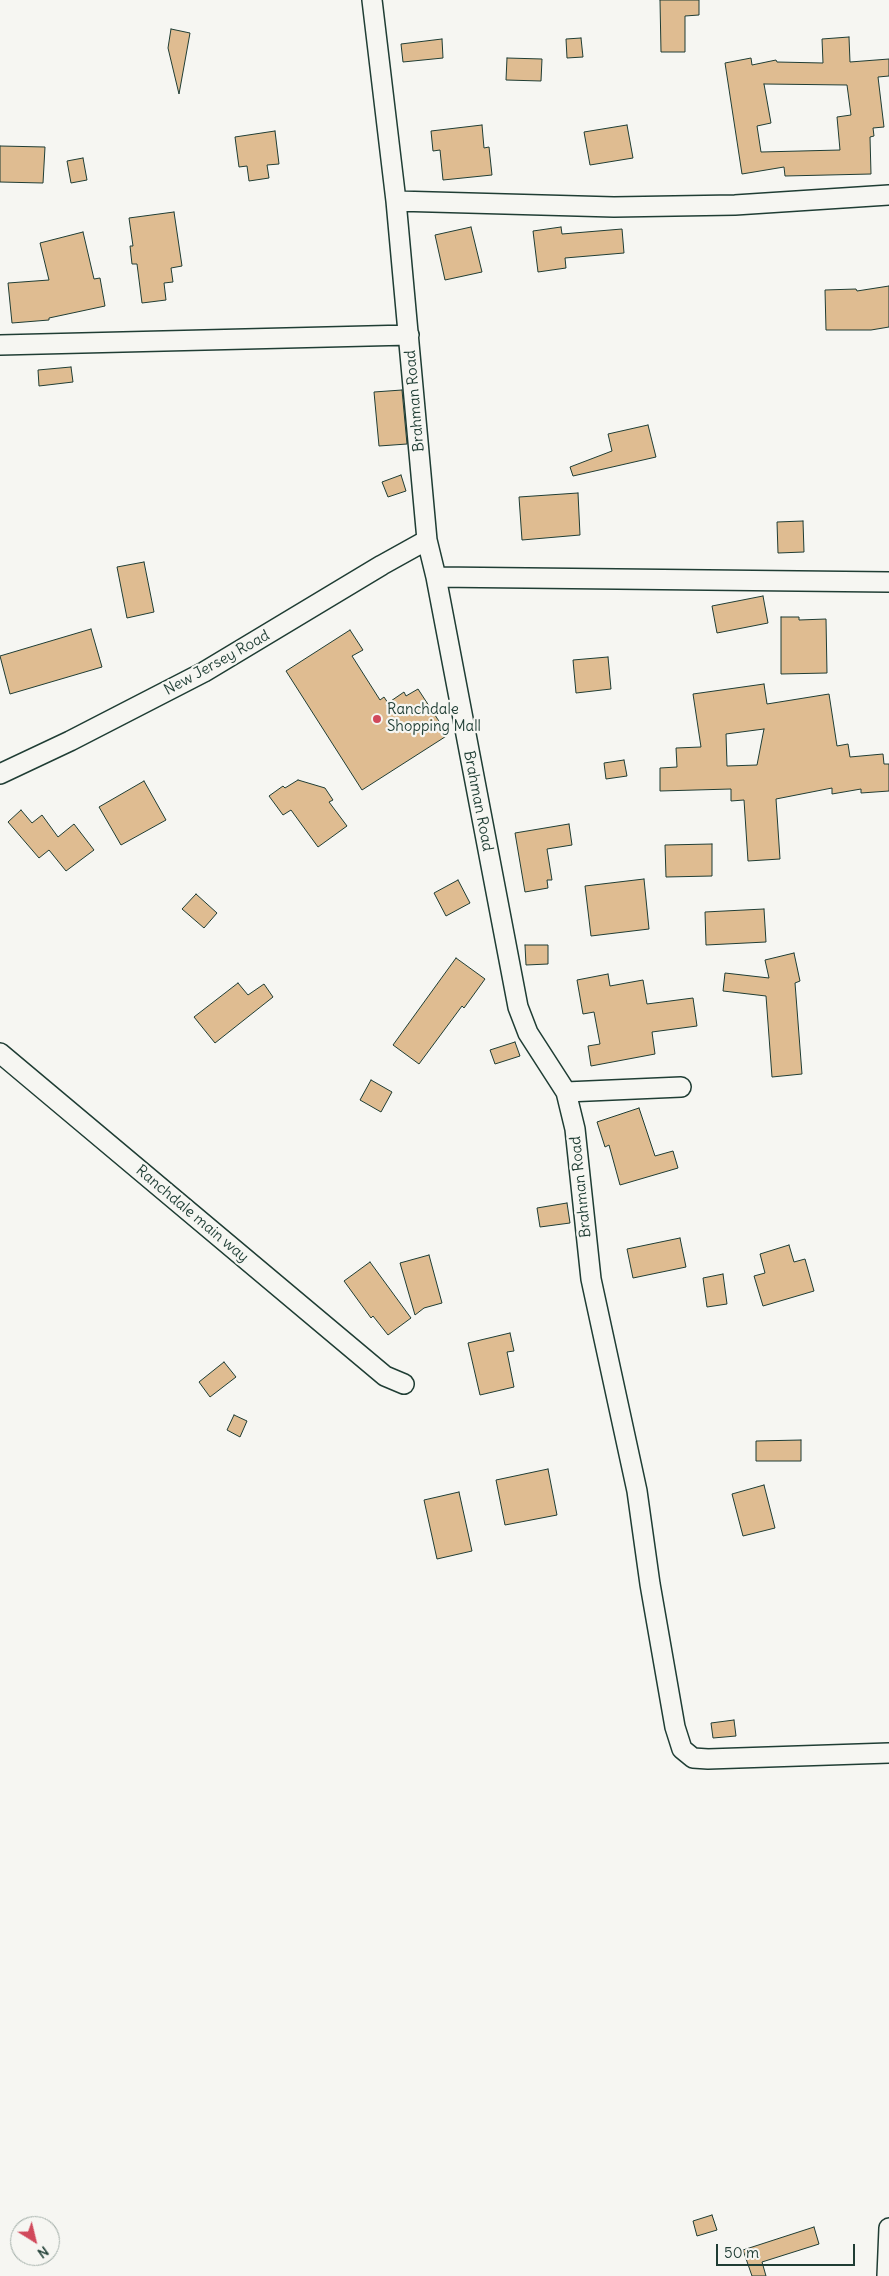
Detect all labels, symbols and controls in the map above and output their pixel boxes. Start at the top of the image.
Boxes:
street label: Brahman Road [402,349,428,453]
street label: New Jersey Road [161,627,273,699]
place label: Ranchdale Shopping Mall [387,701,481,736]
marker: Ranchdale Shopping Mall [371,713,383,725]
street label: Brahman Road [459,749,497,853]
street label: Brahman Road [567,1135,595,1239]
street label: Ranchdale main way [132,1162,252,1266]
north arrow [10,2216,60,2266]
scale bar [719,2234,858,2266]
text: N [34,2242,52,2262]
text: 50 m [724,2243,759,2262]

